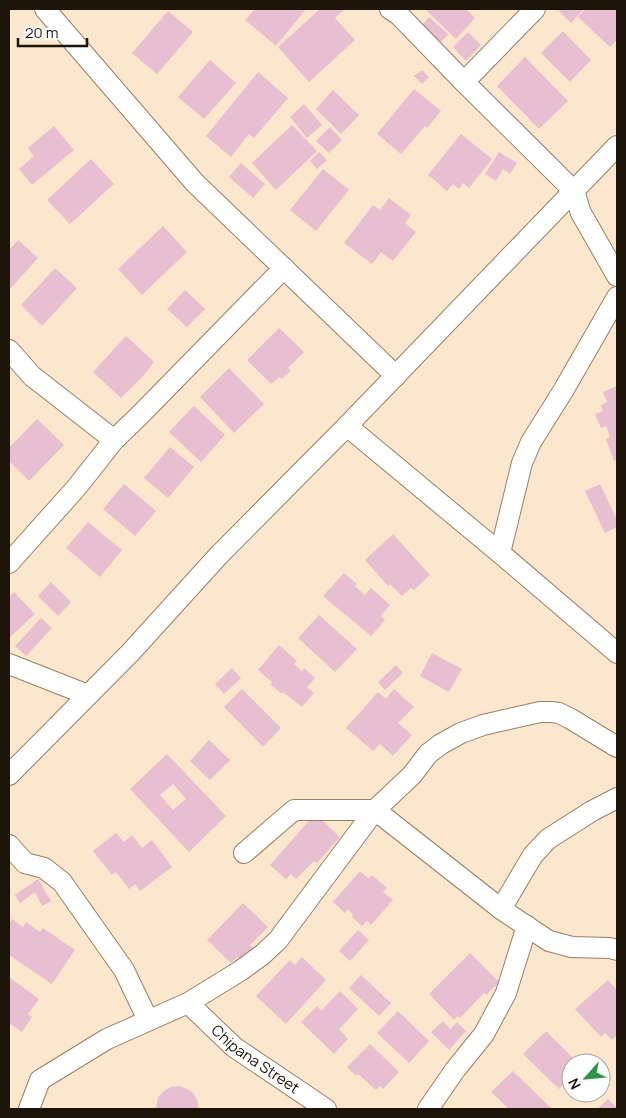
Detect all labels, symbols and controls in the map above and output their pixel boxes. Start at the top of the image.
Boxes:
scale bar [18,15,86,47]
text: 20 m [25,22,58,43]
street label: Chipana Street [207,1020,304,1098]
north arrow [561,1053,611,1103]
text: N [563,1075,585,1093]

